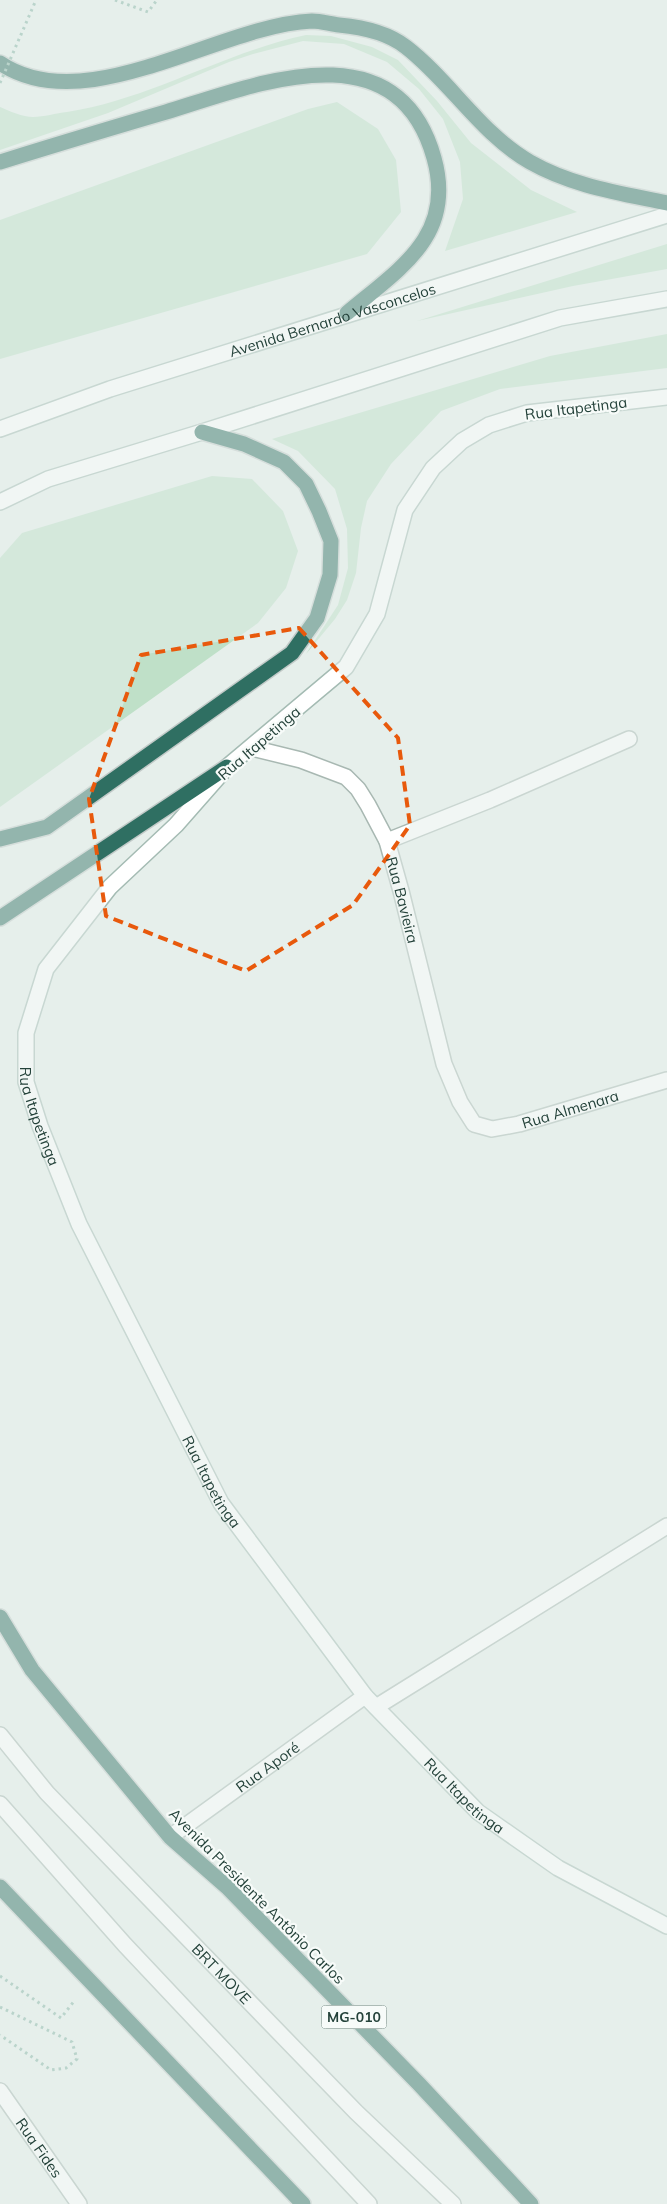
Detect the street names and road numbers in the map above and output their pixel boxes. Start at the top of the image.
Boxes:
street label: Avenida Bernardo Vasconcelos [227,278,438,361]
street label: Rua Itapetinga [524,392,628,424]
street label: Rua Itapetinga [214,702,304,784]
street label: Rua Bavieira [382,854,423,945]
street label: Rua Itapetinga [17,1067,64,1168]
street label: Rua Almenara [519,1085,621,1132]
street label: Rua Itapetinga [179,1432,245,1531]
street label: Rua Aporé [232,1737,303,1796]
street label: Rua Itapetinga [421,1753,508,1837]
street label: Avenida Presidente Antônio Carlos [165,1804,349,1988]
street label: BRT MOVE [188,1939,256,2008]
road number: MG-010 [322,2005,386,2028]
street label: Rua Fides [12,2114,67,2181]

